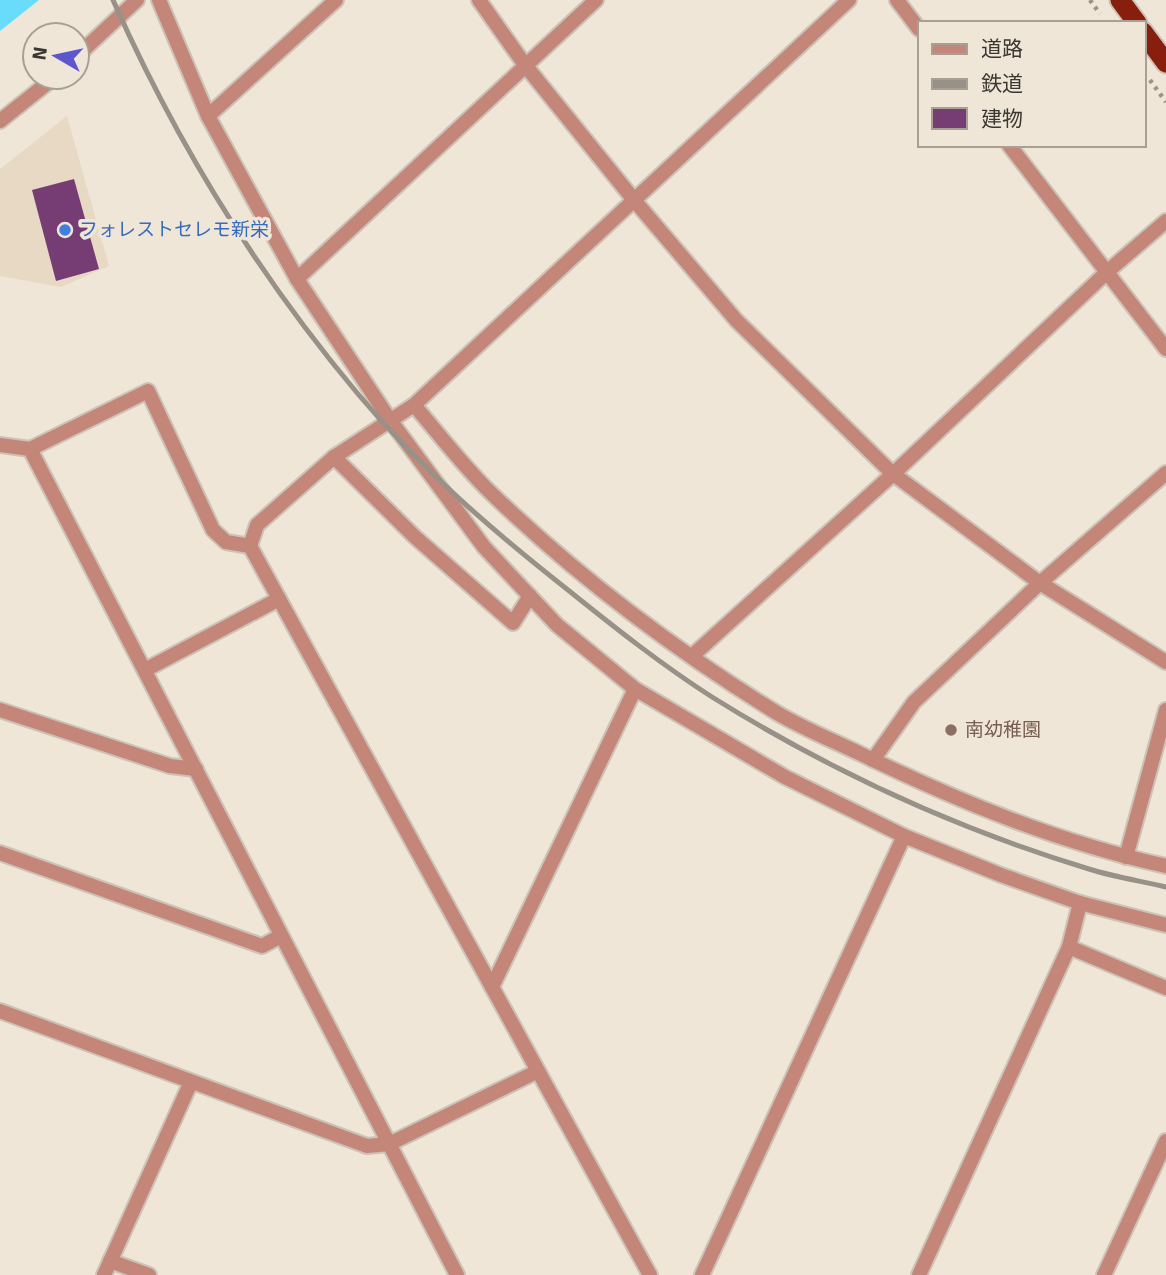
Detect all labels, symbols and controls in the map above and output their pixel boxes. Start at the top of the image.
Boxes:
north arrow [21,21,91,91]
legend [918,21,1145,147]
text: 道路 [981,36,1023,62]
text: N [27,45,53,62]
text: 鉄道 [981,71,1023,97]
text: 建物 [981,106,1023,132]
place label: フォレストセレモ新栄 [79,218,269,242]
marker: フォレストセレモ新栄 [57,222,73,238]
place label: 南幼稚園 [965,718,1041,742]
marker: 南幼稚園 [943,722,959,738]

